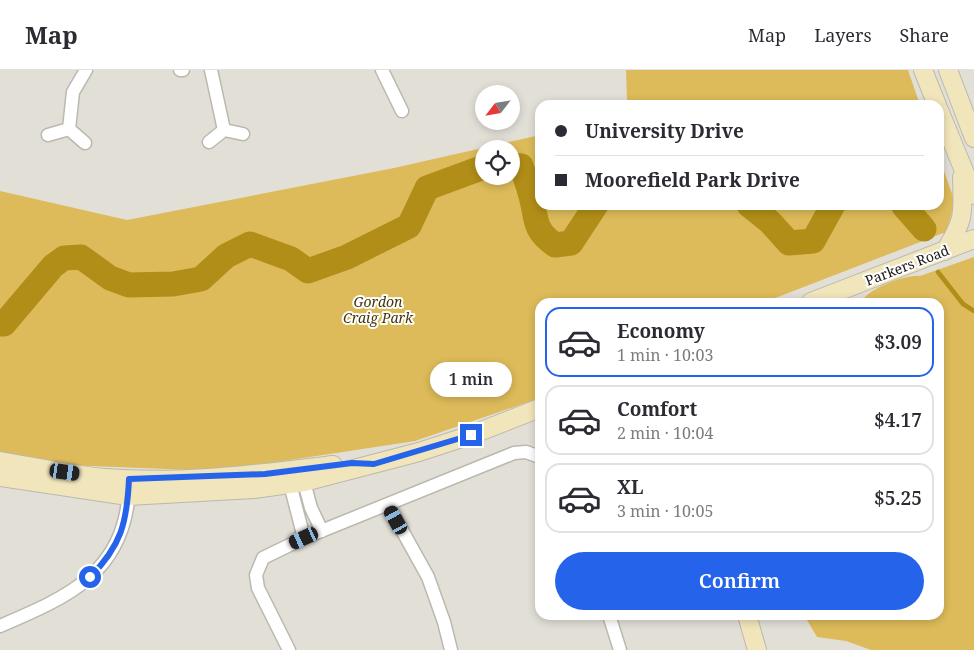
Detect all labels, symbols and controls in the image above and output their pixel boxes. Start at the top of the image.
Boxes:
text: Map [25,18,78,51]
text: Map [748,23,786,47]
text: Layers [814,23,872,47]
text: Share [900,23,949,47]
north arrow [475,85,520,130]
map controls [475,85,520,185]
text: University Drive [585,118,744,144]
button: locate [475,140,520,185]
text: Moorefield Park Drive [585,167,800,193]
street label: Parkers Road [862,240,952,290]
park label: Gordon Craig Park [343,292,414,327]
text: Economy [617,318,705,344]
icon: car [557,320,602,365]
text: $3.09 [874,329,922,355]
text: 1 min · 10:03 [617,344,713,366]
callout: 1 min [430,362,512,398]
text: 1 min [449,368,493,390]
text: Comfort [617,396,697,422]
icon: car [557,398,602,443]
text: $4.17 [874,407,922,433]
text: 2 min · 10:04 [617,422,713,444]
route end [460,424,482,446]
car [49,462,80,482]
text: XL [617,474,643,500]
icon: car [557,476,602,521]
text: $5.25 [874,485,922,511]
text: 3 min · 10:05 [617,500,713,522]
car [382,503,409,537]
car [287,525,320,551]
button: Confirm [555,552,924,610]
route start [79,566,101,588]

